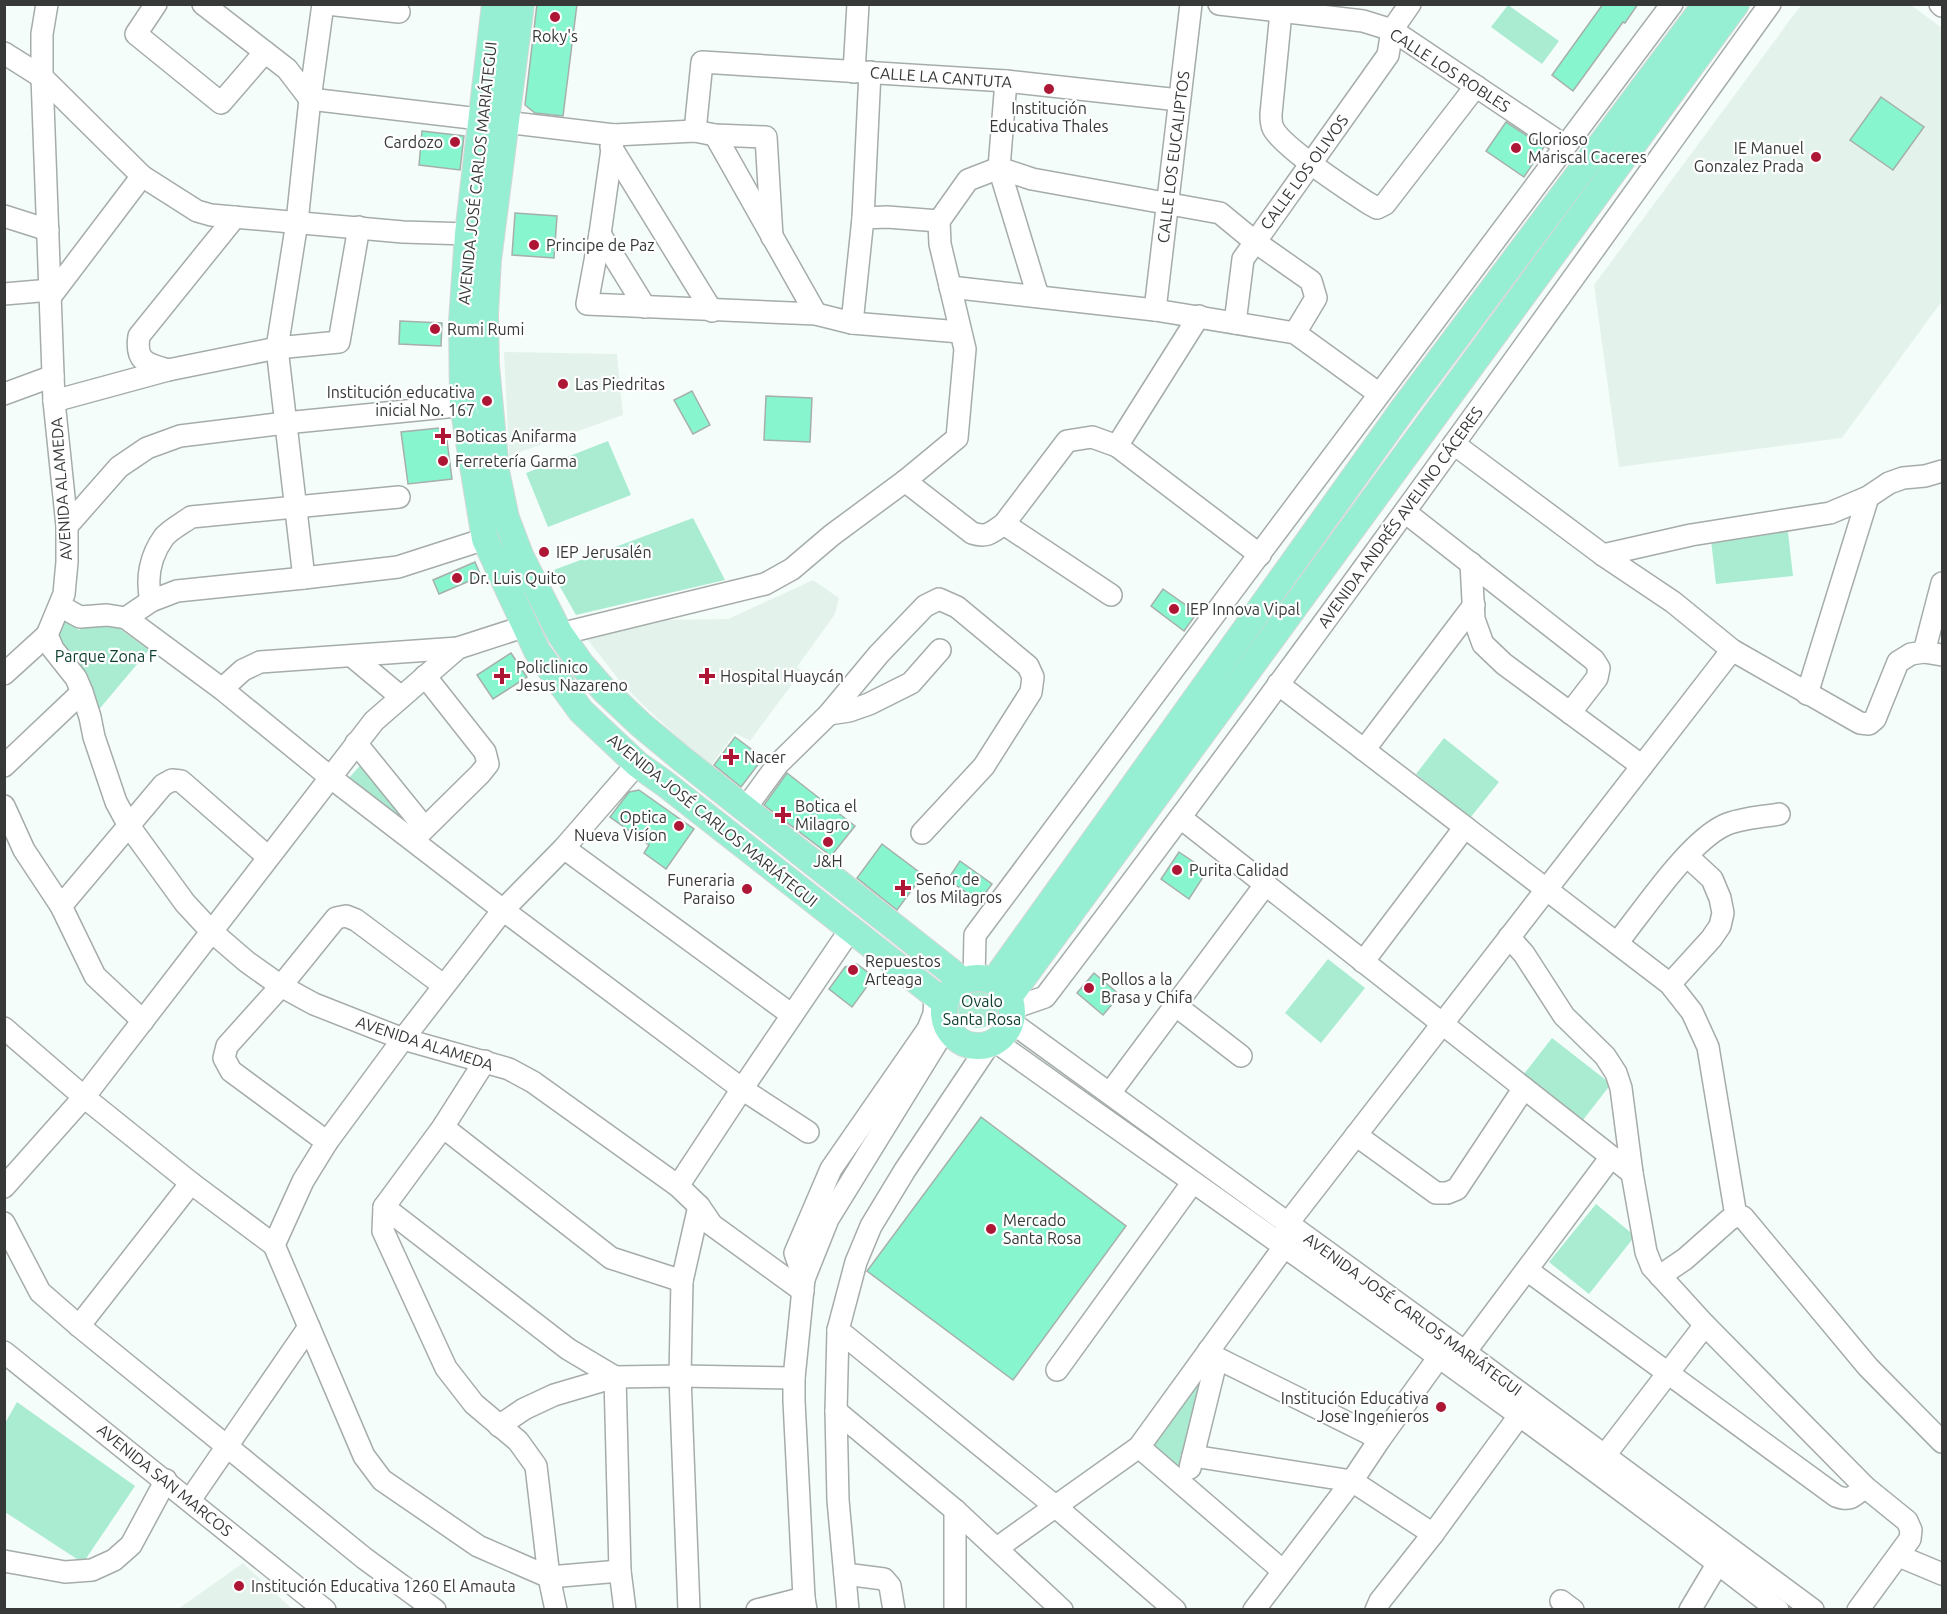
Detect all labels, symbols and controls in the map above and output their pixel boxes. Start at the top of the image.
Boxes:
marker: Roky's [548,10,562,24]
street label: CALLE LOS ROBLES [1387,24,1513,116]
place label: Roky's [532,27,578,45]
street label: AVENIDA JOSÉ CARLOS MARIÁTEGUI [452,40,500,305]
street label: CALLE LA CANTUTA [869,63,1013,91]
street label: CALLE LOS EUCALIPTOS [1154,70,1192,244]
marker: Institución Educativa Thales [1042,82,1056,96]
place label: Institución Educativa Thales [990,99,1109,135]
street label: CALLE LOS OLIVOS [1256,111,1352,233]
place label: Glorioso Mariscal Caceres [1528,130,1647,166]
place label: Cardozo [384,133,443,151]
marker: Cardozo [448,135,462,149]
place label: IE Manuel Gonzalez Prada [1694,139,1804,175]
marker: Glorioso Mariscal Caceres [1509,141,1523,155]
marker: IE Manuel Gonzalez Prada [1809,150,1823,164]
place label: Principe de Paz [546,236,655,254]
marker: Principe de Paz [527,238,541,252]
place label: Rumi Rumi [447,320,524,338]
marker: Rumi Rumi [428,322,442,336]
place label: Las Piedritas [575,375,665,393]
marker: Las Piedritas [556,377,570,391]
place label: Institución educativa inicial No. 167 [327,383,475,419]
marker: Institución educativa inicial No. 167 [480,394,494,408]
street label: AVENIDA ANDRÉS AVELINO CÁCERES [1312,402,1486,631]
street label: AVENIDA ALAMEDA [47,416,75,561]
place label: Boticas Anifarma [455,427,577,445]
marker: Boticas Anifarma [436,429,450,443]
place label: Ferretería Garma [455,452,577,470]
marker: Ferretería Garma [436,454,450,468]
place label: IEP Jerusalén [556,543,652,561]
marker: IEP Jerusalén [537,545,551,559]
place label: Dr. Luis Quito [469,569,566,587]
marker: Dr. Luis Quito [450,571,464,585]
place label: IEP Innova Vipal [1186,600,1300,618]
marker: IEP Innova Vipal [1167,602,1181,616]
park label: Parque Zona F [55,647,157,665]
place label: Policlinico Jesus Nazareno [516,658,628,694]
marker: Policlinico Jesus Nazareno [493,667,511,685]
marker: Hospital Huaycán [698,667,716,685]
place label: Hospital Huaycán [720,667,844,685]
street label: AVENIDA JOSÉ CARLOS MARIÁTEGUI [605,728,823,910]
marker: Nacer [722,748,740,766]
place label: Nacer [744,748,786,766]
place label: Botica el Milagro [795,797,857,833]
place label: Optica Nueva Visíon [574,808,667,844]
marker: Botica el Milagro [776,808,790,822]
marker: Optica Nueva Visíon [672,819,686,833]
marker: J&H [821,835,835,849]
place label: J&H [813,852,843,870]
place label: Purita Calidad [1189,861,1289,879]
marker: Purita Calidad [1170,863,1184,877]
place label: Señor de los Milagros [916,870,1002,906]
place label: Funeraria Paraiso [667,871,735,907]
marker: Señor de los Milagros [894,879,912,897]
marker: Funeraria Paraiso [740,882,754,896]
place label: Repuestos Arteaga [865,952,941,988]
marker: Repuestos Arteaga [846,963,860,977]
place label: Pollos a la Brasa y Chifa [1101,970,1193,1006]
marker: Pollos a la Brasa y Chifa [1082,981,1096,995]
park label: Ovalo Santa Rosa [943,992,1021,1028]
street label: AVENIDA ALAMEDA [354,1012,496,1074]
place label: Mercado Santa Rosa [1003,1211,1081,1247]
marker: Mercado Santa Rosa [984,1222,998,1236]
street label: AVENIDA JOSÉ CARLOS MARIÁTEGUI [1301,1227,1526,1399]
place label: Institución Educativa Jose Ingenieros [1281,1389,1429,1425]
marker: Institución Educativa Jose Ingenieros [1434,1400,1448,1414]
street label: AVENIDA SAN MARCOS [94,1420,236,1540]
place label: Institución Educativa 1260 El Amauta [251,1577,516,1595]
marker: Institución Educativa 1260 El Amauta [232,1579,246,1593]

